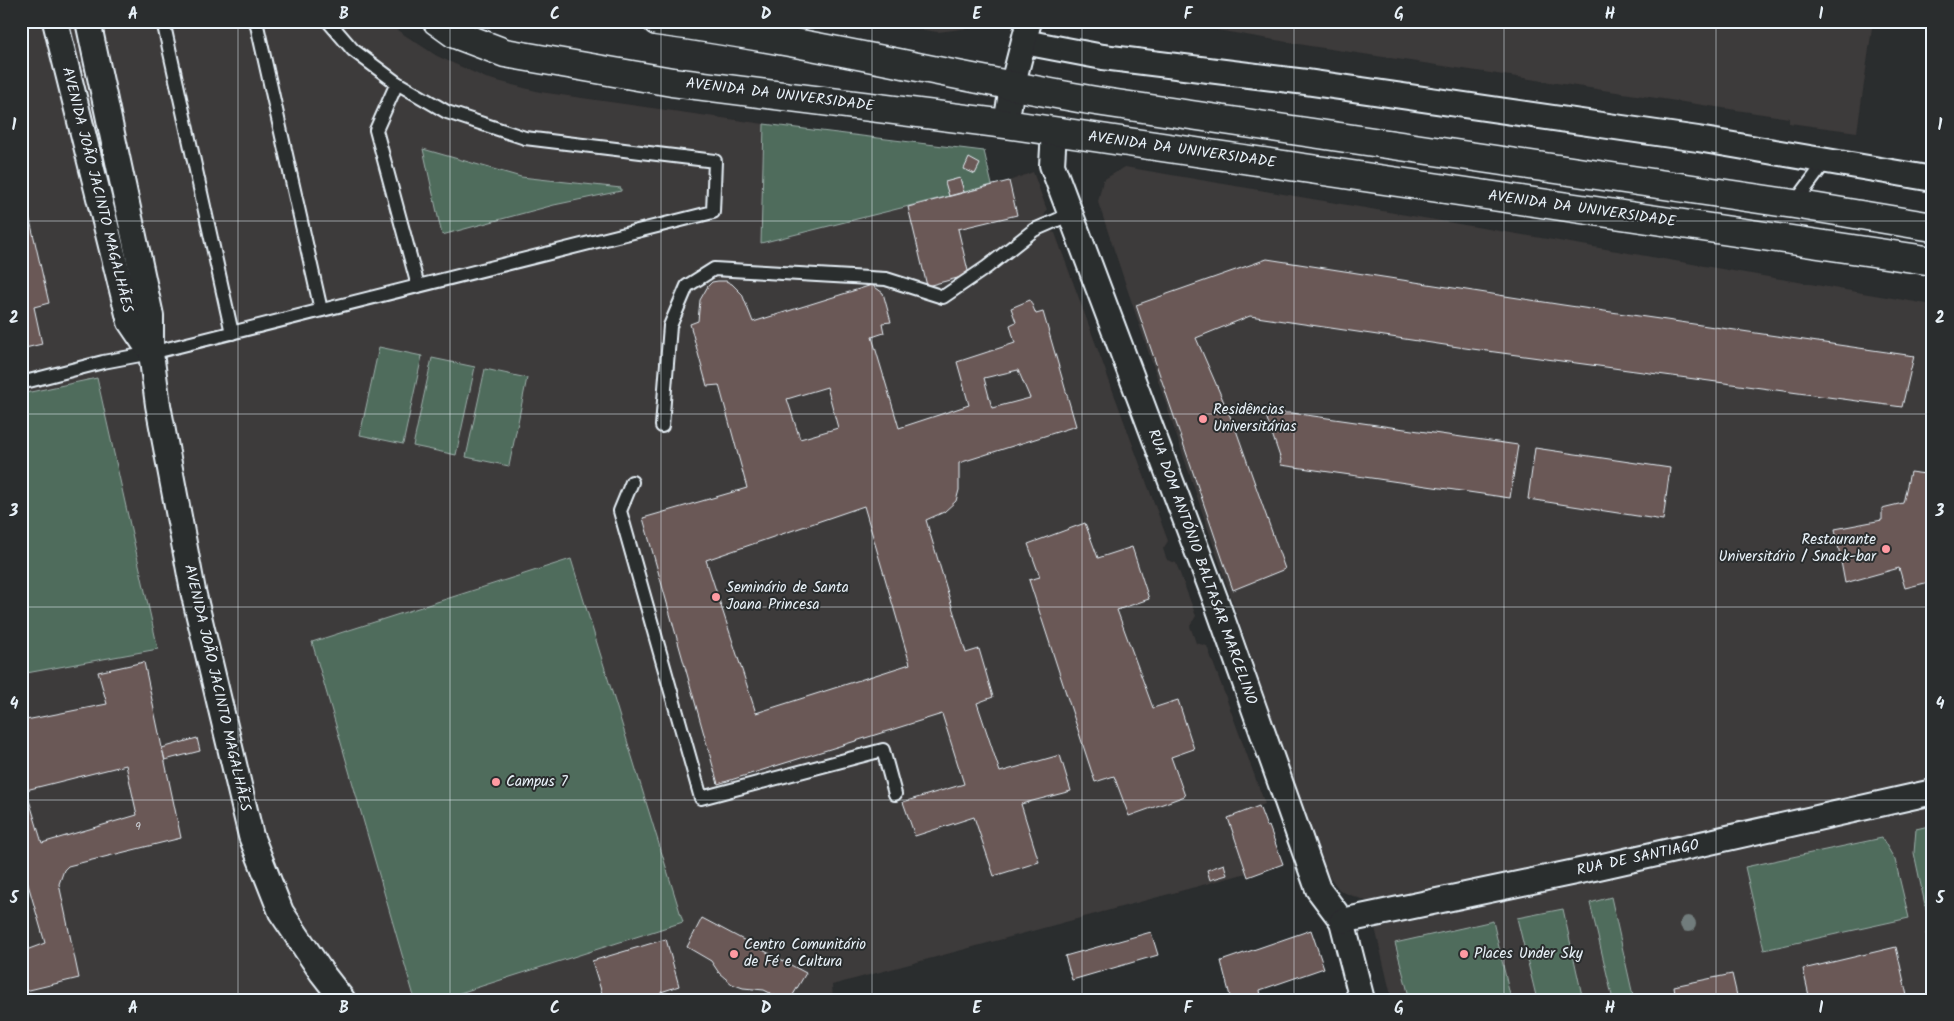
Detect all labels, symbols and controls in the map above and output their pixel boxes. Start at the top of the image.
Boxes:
text: A [128,2,138,27]
text: B [339,2,349,27]
text: C [550,2,560,27]
text: D [761,2,772,27]
text: E [973,2,983,27]
text: F [1184,2,1194,27]
text: G [1394,2,1404,27]
text: H [1605,2,1615,27]
text: I [1819,2,1824,27]
street label: AVENIDA JOÃO JACINTO MAGALHÃES [55,65,139,315]
street label: AVENIDA DA UNIVERSIDADE [685,72,877,119]
text: 1 [12,113,17,138]
text: 1 [1938,113,1943,138]
street label: AVENIDA DA UNIVERSIDADE [1087,125,1279,175]
street label: AVENIDA DA UNIVERSIDADE [1487,184,1679,234]
text: 2 [9,306,19,331]
text: 2 [1935,306,1945,331]
place label: Residências Universitárias [1213,398,1297,439]
marker: Residências Universitárias [1197,413,1209,425]
street label: RUA DOM ANTÓNIO BALTASAR MARCELINO [1141,426,1263,708]
text: 3 [9,499,19,524]
text: 3 [1935,499,1945,524]
place label: Restaurante Universitário / Snack-bar [1718,528,1877,569]
marker: Restaurante Universitário / Snack-bar [1880,543,1892,555]
street label: AVENIDA JOÃO JACINTO MAGALHÃES [177,562,257,814]
place label: Seminário de Santa Joana Princesa [726,576,849,617]
marker: Seminário de Santa Joana Princesa [710,591,722,603]
text: 4 [10,692,19,717]
text: 4 [1936,692,1945,717]
place label: Campus 7 [506,770,569,794]
marker: Campus 7 [490,776,502,788]
house number: 9 [135,817,141,836]
street label: RUA DE SANTIAGO [1575,833,1701,883]
text: 5 [9,886,20,911]
text: 5 [1935,886,1946,911]
place label: Centro Comunitário de Fé e Cultura [744,933,866,974]
place label: Places Under Sky [1474,942,1584,966]
marker: Centro Comunitário de Fé e Cultura [728,948,740,960]
marker: Places Under Sky [1458,948,1470,960]
text: A [128,996,138,1021]
text: B [339,996,349,1021]
text: C [550,996,560,1021]
text: D [761,996,772,1021]
text: E [973,996,983,1021]
text: F [1184,996,1194,1021]
text: G [1394,996,1404,1021]
text: H [1605,996,1615,1021]
text: I [1819,996,1824,1021]

